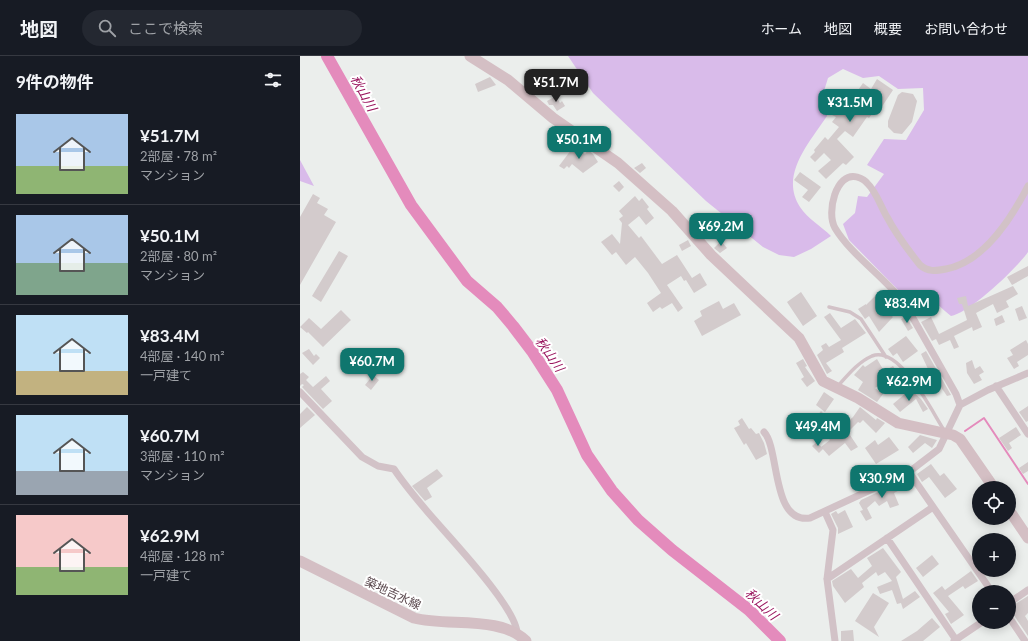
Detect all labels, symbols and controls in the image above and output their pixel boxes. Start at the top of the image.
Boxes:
search box [82,10,362,46]
text: 地図 [20,17,58,40]
icon: search [96,17,118,39]
text: ここで検索 [128,19,203,37]
text: ホーム [760,20,802,37]
text: 地図 [824,20,852,37]
text: 概要 [874,20,902,37]
text: お問い合わせ [924,20,1008,37]
icon: filters [262,69,284,91]
pin: ¥51.7M [523,69,589,103]
text: 9件の物件 [16,71,94,92]
water label: 秋山川 [348,72,381,116]
text: ¥51.7M [533,74,579,90]
pin: ¥31.5M [817,89,883,123]
text: ¥31.5M [827,94,873,110]
text: ¥51.7M [140,125,200,146]
pin: ¥50.1M [546,126,612,160]
icon: home [48,130,96,178]
text: ¥50.1M [556,131,602,147]
text: 2部屋 · 78 m² [140,148,217,164]
text: マンション [140,167,205,183]
pin: ¥69.2M [688,213,754,247]
text: ¥69.2M [698,218,744,234]
text: ¥50.1M [140,225,200,246]
icon: home [48,231,96,279]
text: 2部屋 · 80 m² [140,248,217,264]
text: マンション [140,267,205,283]
pin: ¥83.4M [874,290,940,324]
text: ¥83.4M [884,295,930,311]
text: ¥83.4M [140,325,200,346]
icon: home [48,331,96,379]
water label: 秋山川 [532,333,569,376]
text: 4部屋 · 140 m² [140,348,225,364]
pin: ¥60.7M [339,348,405,382]
text: ¥60.7M [349,353,395,369]
text: 一戸建て [140,367,192,383]
pin: ¥62.9M [876,368,942,402]
text: ¥62.9M [886,373,932,389]
pin: ¥49.4M [785,413,851,447]
text: ¥49.4M [795,418,841,434]
text: ¥60.7M [140,425,200,446]
icon: home [48,431,96,479]
text: 3部屋 · 110 m² [140,448,225,464]
pin: ¥30.9M [849,465,915,499]
text: マンション [140,467,205,483]
text: ¥30.9M [859,470,905,486]
map controls [972,481,1016,629]
button: locate [972,481,1016,525]
text: ¥62.9M [140,525,200,546]
icon: home [48,531,96,579]
button: + [972,533,1016,577]
text: 4部屋 · 128 m² [140,548,225,564]
text: 一戸建て [140,567,192,583]
street label: 築地吉水線 [363,574,423,612]
water label: 秋山川 [742,585,783,625]
button: − [972,585,1016,629]

